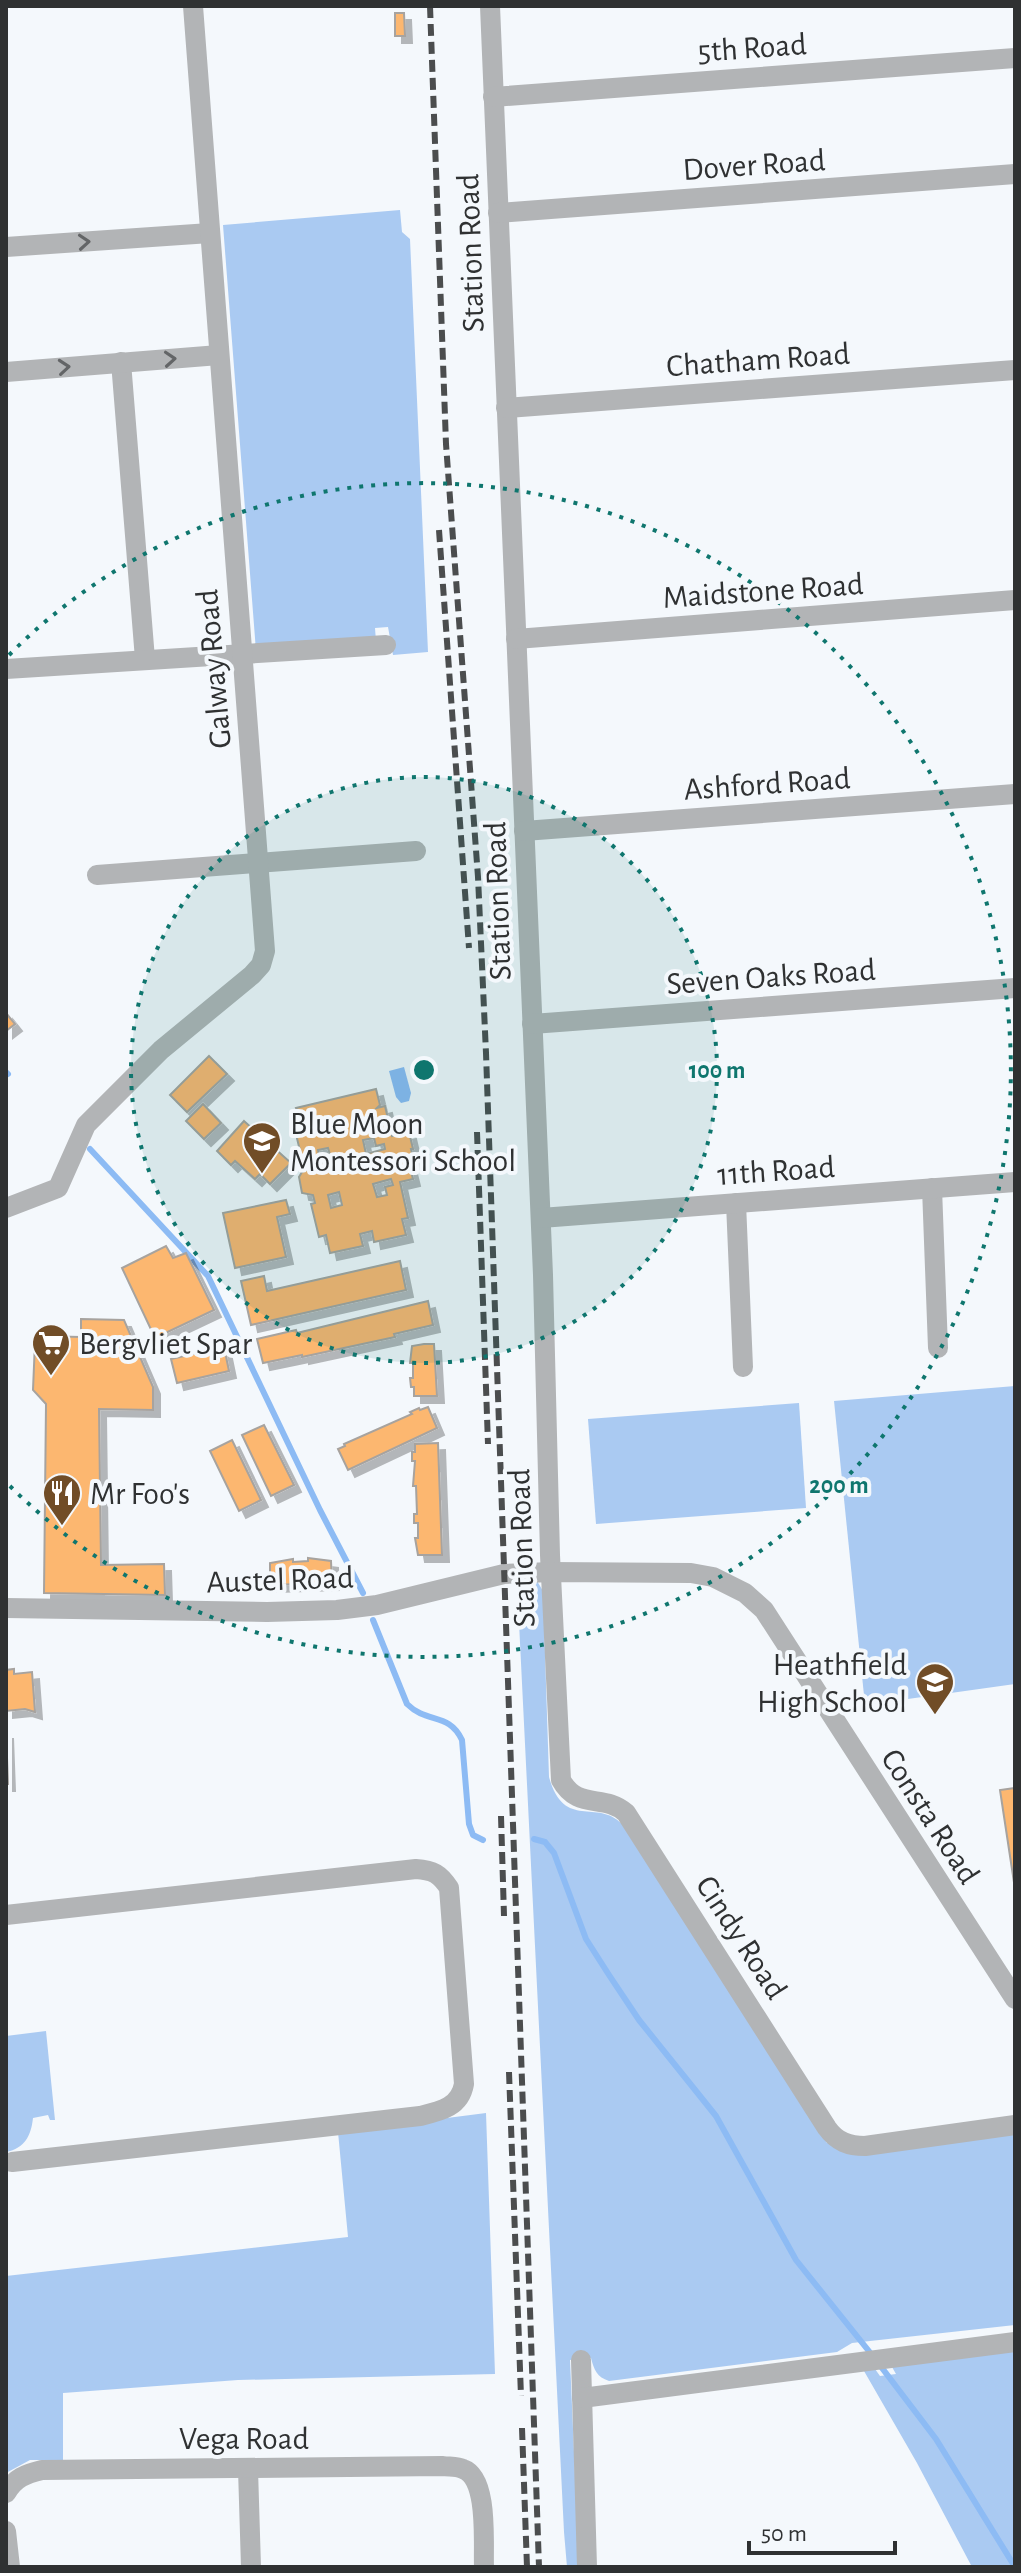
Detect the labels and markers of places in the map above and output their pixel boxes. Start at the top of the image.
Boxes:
centre of rings [410,1056,438,1084]
place label: Blue Moon Montessori School [290,1108,516,1177]
school or university icon: Blue Moon Montessori School [241,1120,283,1175]
supermarket icon: Bergvliet Spar [30,1322,72,1377]
place label: Bergvliet Spar [79,1328,253,1360]
restaurant icon: Mr Foo's [41,1472,83,1527]
place label: Mr Foo's [90,1478,190,1510]
place label: Heathfield High School [757,1649,907,1718]
school or university icon: Heathfield High School [914,1661,956,1716]

